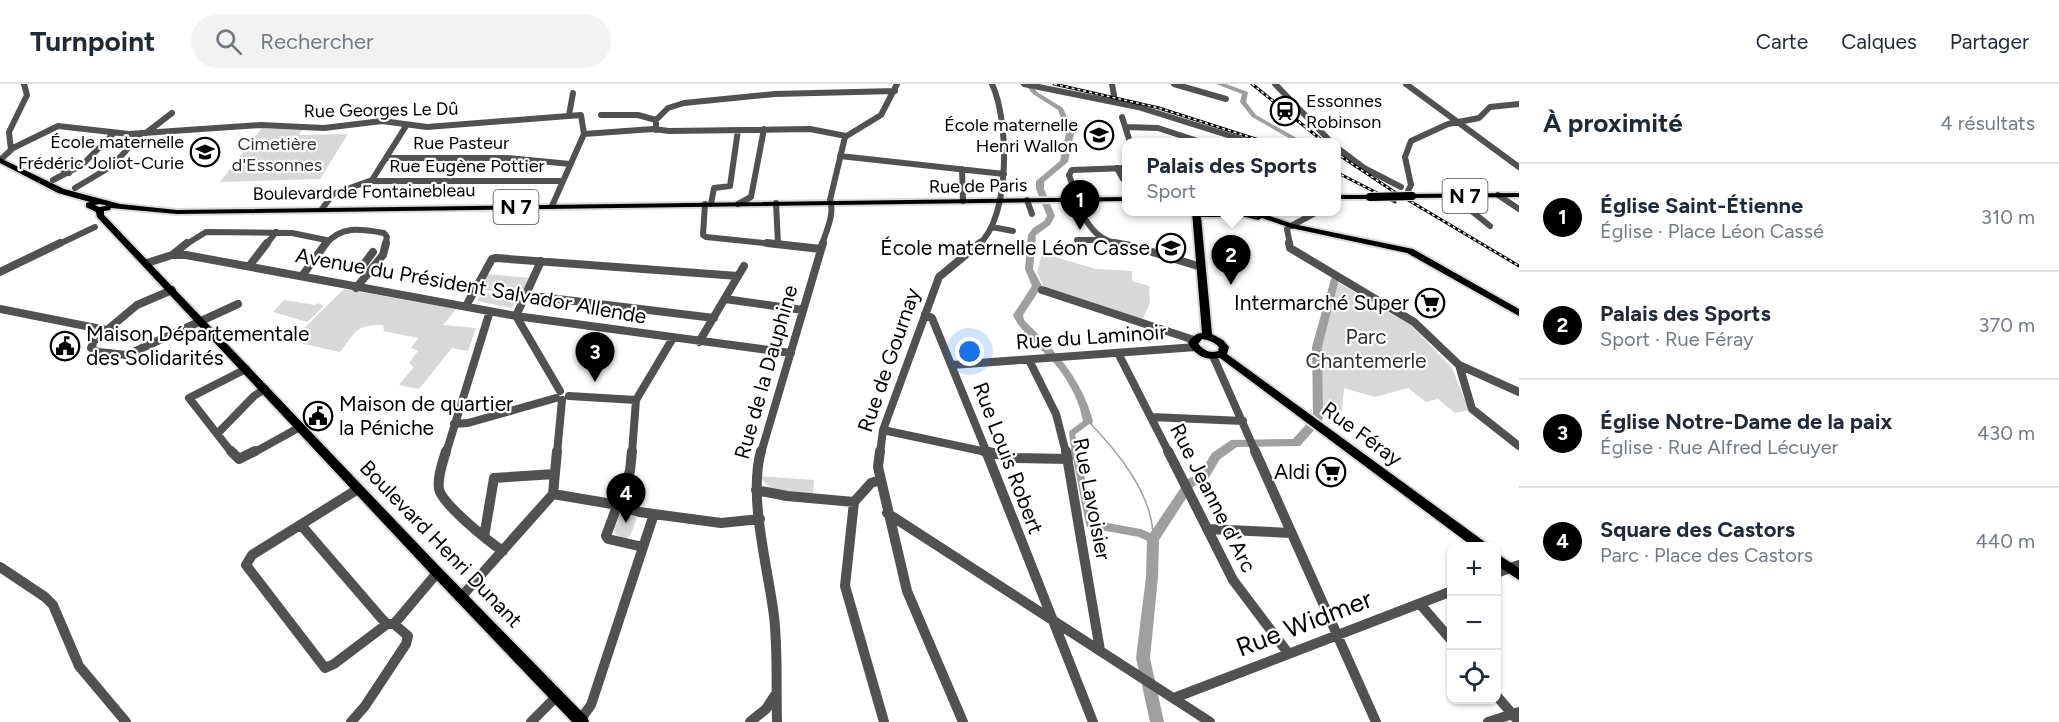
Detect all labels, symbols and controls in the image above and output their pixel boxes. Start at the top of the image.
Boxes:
search box [191,14,611,68]
text: Turnpoint [30,24,155,58]
icon: search [212,25,245,58]
text: Rechercher [260,28,373,55]
text: Carte [1756,29,1808,54]
text: Calques [1841,29,1917,54]
text: Partager [1950,29,2029,54]
place label: Essonnes Robinson [1306,90,1382,133]
station icon: Essonnes Robinson [1269,95,1301,127]
street label: Rue Georges Le Dû [303,98,459,122]
text: À proximité [1543,107,1683,139]
text: 4 résultats [1940,111,2035,135]
place label: École maternelle Henri Wallon [944,114,1078,157]
school or university icon: École maternelle Henri Wallon [1083,119,1115,151]
place label: École maternelle Frédéric Joliot-Curie [18,131,184,174]
street label: Rue Pasteur [413,132,509,154]
park label: Cimetière d'Essonnes [232,133,322,176]
school or university icon: École maternelle Frédéric Joliot-Curie [189,136,221,168]
popup [1122,138,1341,216]
text: Palais des Sports [1146,152,1317,179]
street label: Rue Eugène Pottier [389,155,545,177]
street label: Rue de Paris [929,174,1027,198]
street label: Boulevard de Fontainebleau [252,179,476,205]
text: Sport [1146,179,1196,203]
road number: N 7 [1442,179,1488,213]
pin: 1 [1060,180,1100,230]
road number: N 7 [494,190,538,224]
text: Église Saint-Étienne [1600,192,1803,219]
text: 1 [1558,205,1567,229]
text: 310 m [1981,205,2035,229]
text: Église · Place Léon Cassé [1600,219,1824,243]
school or university icon: École maternelle Léon Casse [1155,232,1187,264]
place label: École maternelle Léon Casse [880,235,1150,260]
pin: 2 [1212,236,1250,285]
street label: Avenue du Président Salvador Allende [294,242,649,329]
street label: Rue de la Dauphine [729,282,802,462]
street label: Rue de Gournay [852,284,925,435]
supermarket icon: Intermarché Super [1414,287,1446,319]
place label: Intermarché Super [1234,290,1409,315]
text: Palais des Sports [1600,300,1771,327]
text: 2 [1557,313,1568,337]
text: 370 m [1979,313,2035,337]
street label: Rue du Laminoir [1015,319,1167,354]
place label: Maison Départementale des Solidarités [86,321,309,370]
park label: Parc Chantemerle [1305,324,1427,373]
text: Sport · Rue Féray [1600,327,1754,351]
public building icon: Maison Départementale des Solidarités [49,330,81,362]
pin: 3 [576,332,614,382]
your location [955,337,984,366]
street label: Rue Louis Robert [968,379,1049,537]
place label: Maison de quartier la Péniche [339,391,513,440]
street label: Rue Féray [1317,396,1407,471]
public building icon: Maison de quartier la Péniche [302,400,334,432]
text: Église Notre-Dame de la paix [1600,408,1892,435]
street label: Rue Jeanne d'Arc [1165,419,1262,576]
text: 3 [1557,421,1568,445]
text: 430 m [1977,421,2035,445]
text: Église · Rue Alfred Lécuyer [1600,435,1838,459]
street label: Rue Lavoisier [1068,436,1117,562]
street label: Boulevard Henri Dunant [355,455,528,633]
supermarket icon: Aldi [1315,456,1347,488]
place label: Aldi [1274,459,1310,484]
pin: 4 [606,474,646,523]
text: Square des Castors [1600,516,1795,543]
text: 4 [1556,529,1569,553]
text: 440 m [1975,529,2035,553]
map controls [1447,542,1501,704]
button: + [1447,542,1501,596]
text: Parc · Place des Castors [1600,543,1813,567]
street label: Rue Widmer [1232,582,1377,664]
button: − [1447,596,1501,650]
button: locate [1447,650,1501,704]

